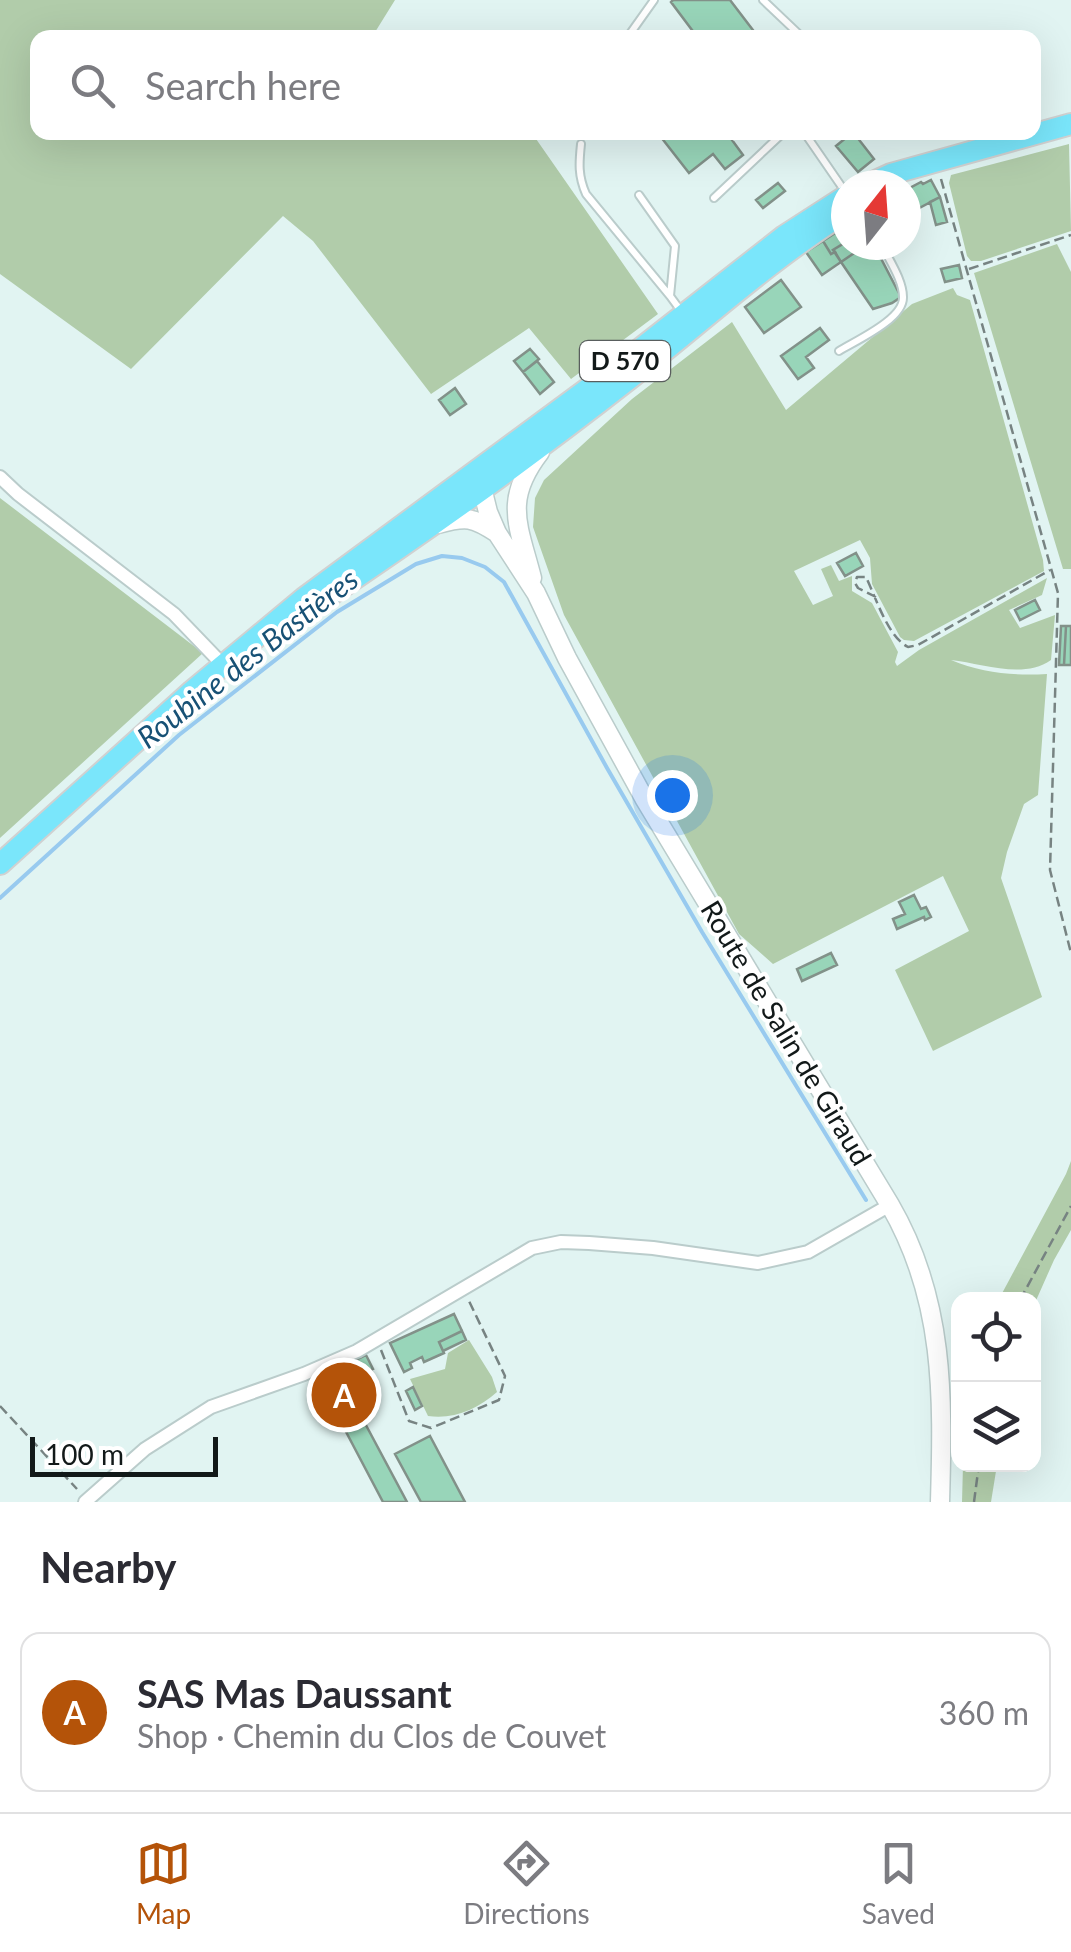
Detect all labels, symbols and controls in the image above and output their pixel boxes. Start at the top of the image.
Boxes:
search box [30,30,1041,140]
icon: search [65,58,120,113]
text: Search here [145,62,341,108]
north arrow [831,170,921,260]
road number: D 570 [580,341,670,381]
water label: Roubine des Bastières [129,560,364,755]
your location [647,770,698,821]
street label: Route de Salin de Giraud [694,894,879,1171]
map controls [951,1292,1041,1472]
button: locate [951,1292,1041,1382]
pin: A [312,1358,376,1432]
button: layers [951,1382,1041,1472]
scale bar [30,1432,218,1476]
text: 100 m [45,1437,124,1471]
text: Nearby [40,1542,177,1592]
text: SAS Mas Daussant [137,1670,452,1716]
text: A [63,1693,86,1732]
text: 360 m [939,1693,1029,1732]
text: Shop · Chemin du Clos de Couvet [137,1716,606,1755]
tab: Map [136,1836,191,1930]
tab: Directions [463,1836,590,1930]
tab: Saved [862,1836,935,1930]

